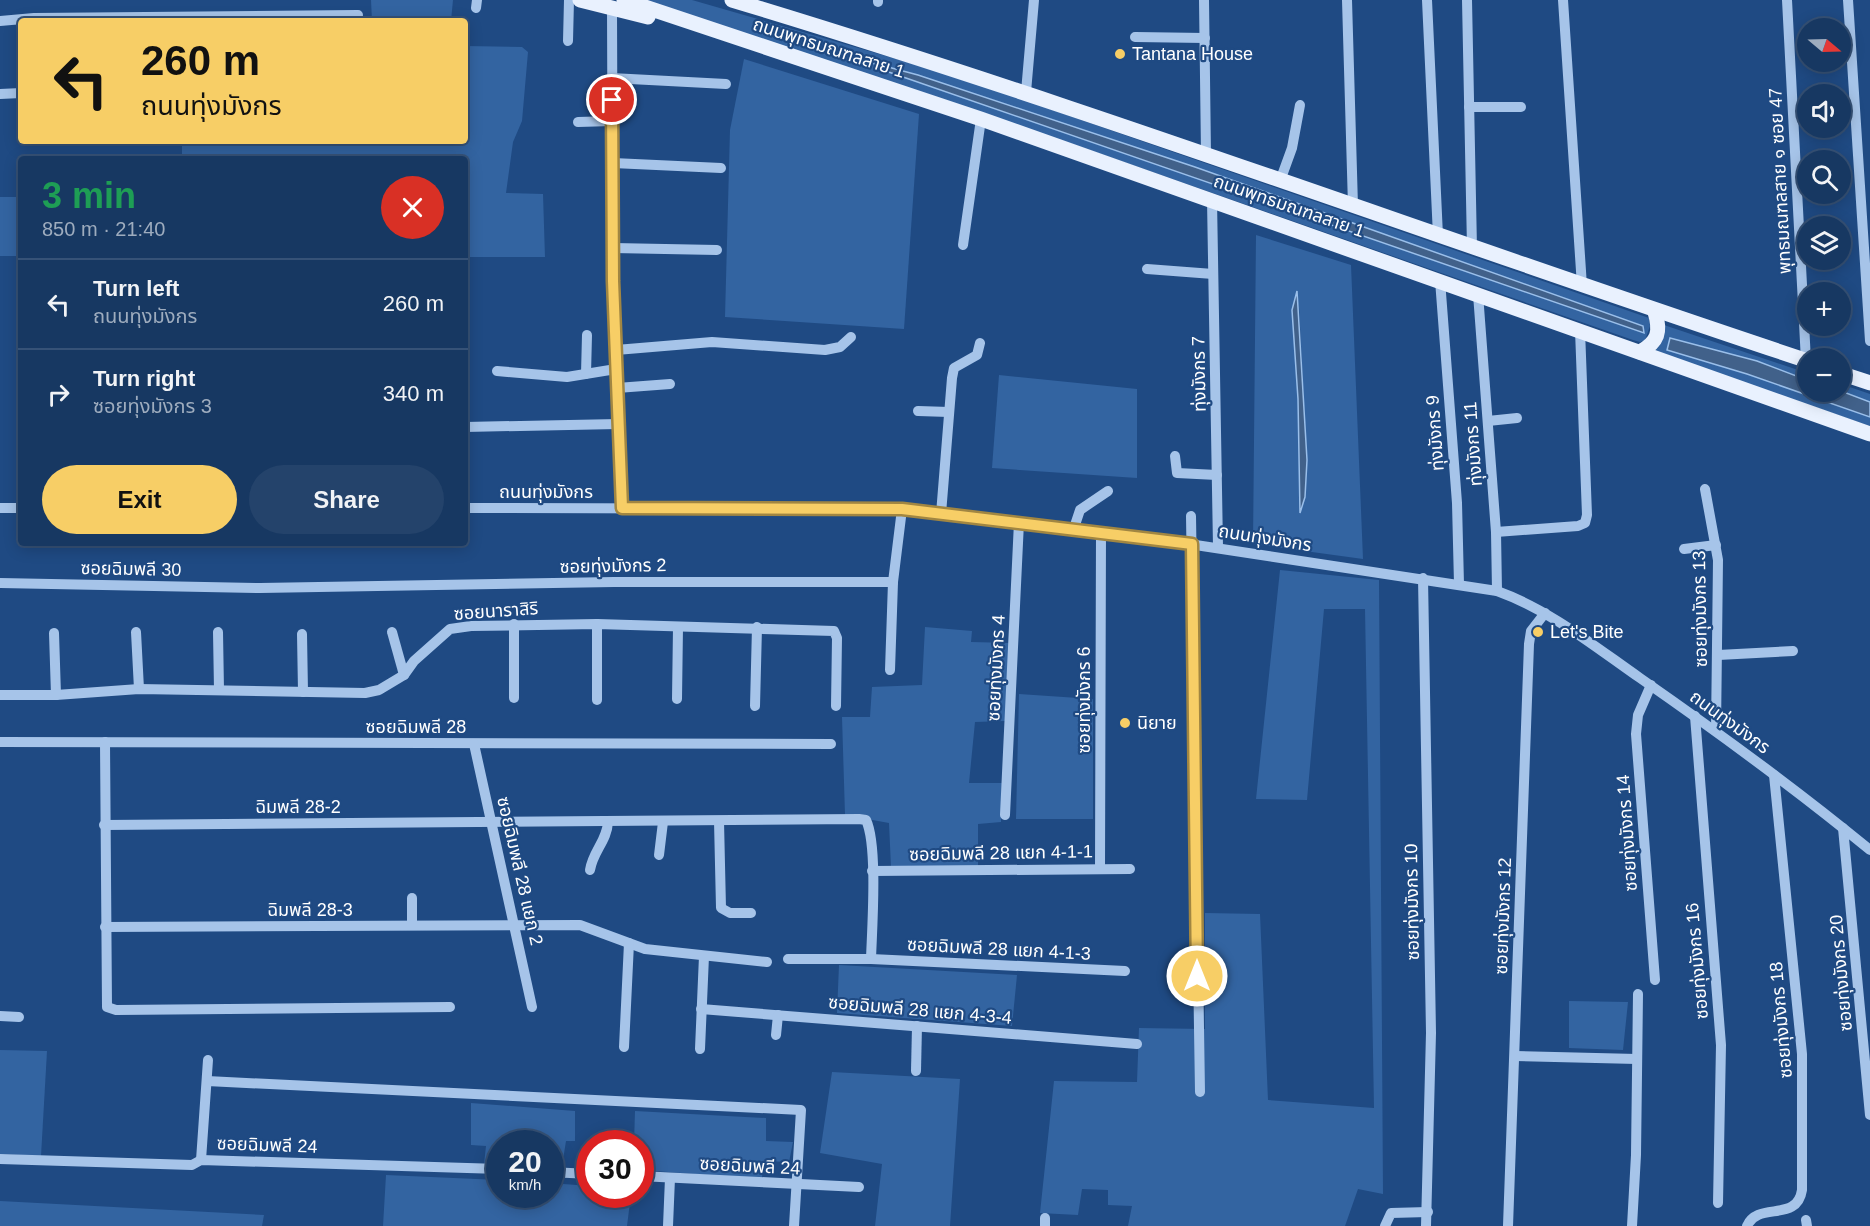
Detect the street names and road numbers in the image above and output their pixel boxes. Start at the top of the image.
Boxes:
street label: ถนนพุทธมณฑลสาย 1 [750,14,907,83]
street label: พุทธมณฑลสาย ๑ ซอย 47 [1765,87,1796,275]
street label: ถนนพุทธมณฑลสาย 1 [1211,171,1367,242]
street label: ทุ่งมังกร 7 [1188,336,1211,412]
street label: ทุ่งมังกร 9 [1422,394,1449,472]
street label: ทุ่งมังกร 11 [1460,401,1487,487]
street label: ถนนทุ่งมังกร [499,482,593,503]
street label: ถนนทุ่งมังกร [1217,521,1313,556]
street label: ซอยทุ่งมังกร 13 [1689,550,1712,668]
street label: ซอยทุ่งมังกร 2 [559,555,667,578]
street label: ซอยฉิมพลี 30 [80,558,182,580]
street label: ซอยนาราสิริ [453,598,539,624]
street label: ซอยทุ่งมังกร 4 [983,614,1010,722]
street label: ซอยทุ่งมังกร 6 [1074,647,1095,753]
street label: ถนนทุ่งมังกร [1686,686,1774,759]
street label: ซอยฉิมพลี 28 [366,717,466,737]
street label: ซอยทุ่งมังกร 14 [1613,774,1642,892]
street label: ซอยฉิมพลี 28 แยก 2 [493,795,547,947]
street label: ฉิมพลี 28-2 [255,797,341,817]
street label: ซอยฉิมพลี 28 แยก 4-1-1 [909,841,1093,865]
street label: ซอยทุ่งมังกร 10 [1401,843,1424,961]
street label: ซอยทุ่งมังกร 12 [1491,857,1516,975]
street label: ฉิมพลี 28-3 [267,900,353,920]
street label: ซอยทุ่งมังกร 16 [1682,902,1713,1020]
street label: ซอยทุ่งมังกร 20 [1826,914,1857,1032]
street label: ซอยฉิมพลี 28 แยก 4-1-3 [907,934,1091,964]
street label: ซอยทุ่งมังกร 18 [1766,961,1797,1079]
street label: ซอยฉิมพลี 28 แยก 4-3-4 [827,992,1013,1028]
street label: ซอยฉิมพลี 24 [216,1133,318,1157]
street label: ซอยฉิมพลี 24 [699,1153,801,1179]

